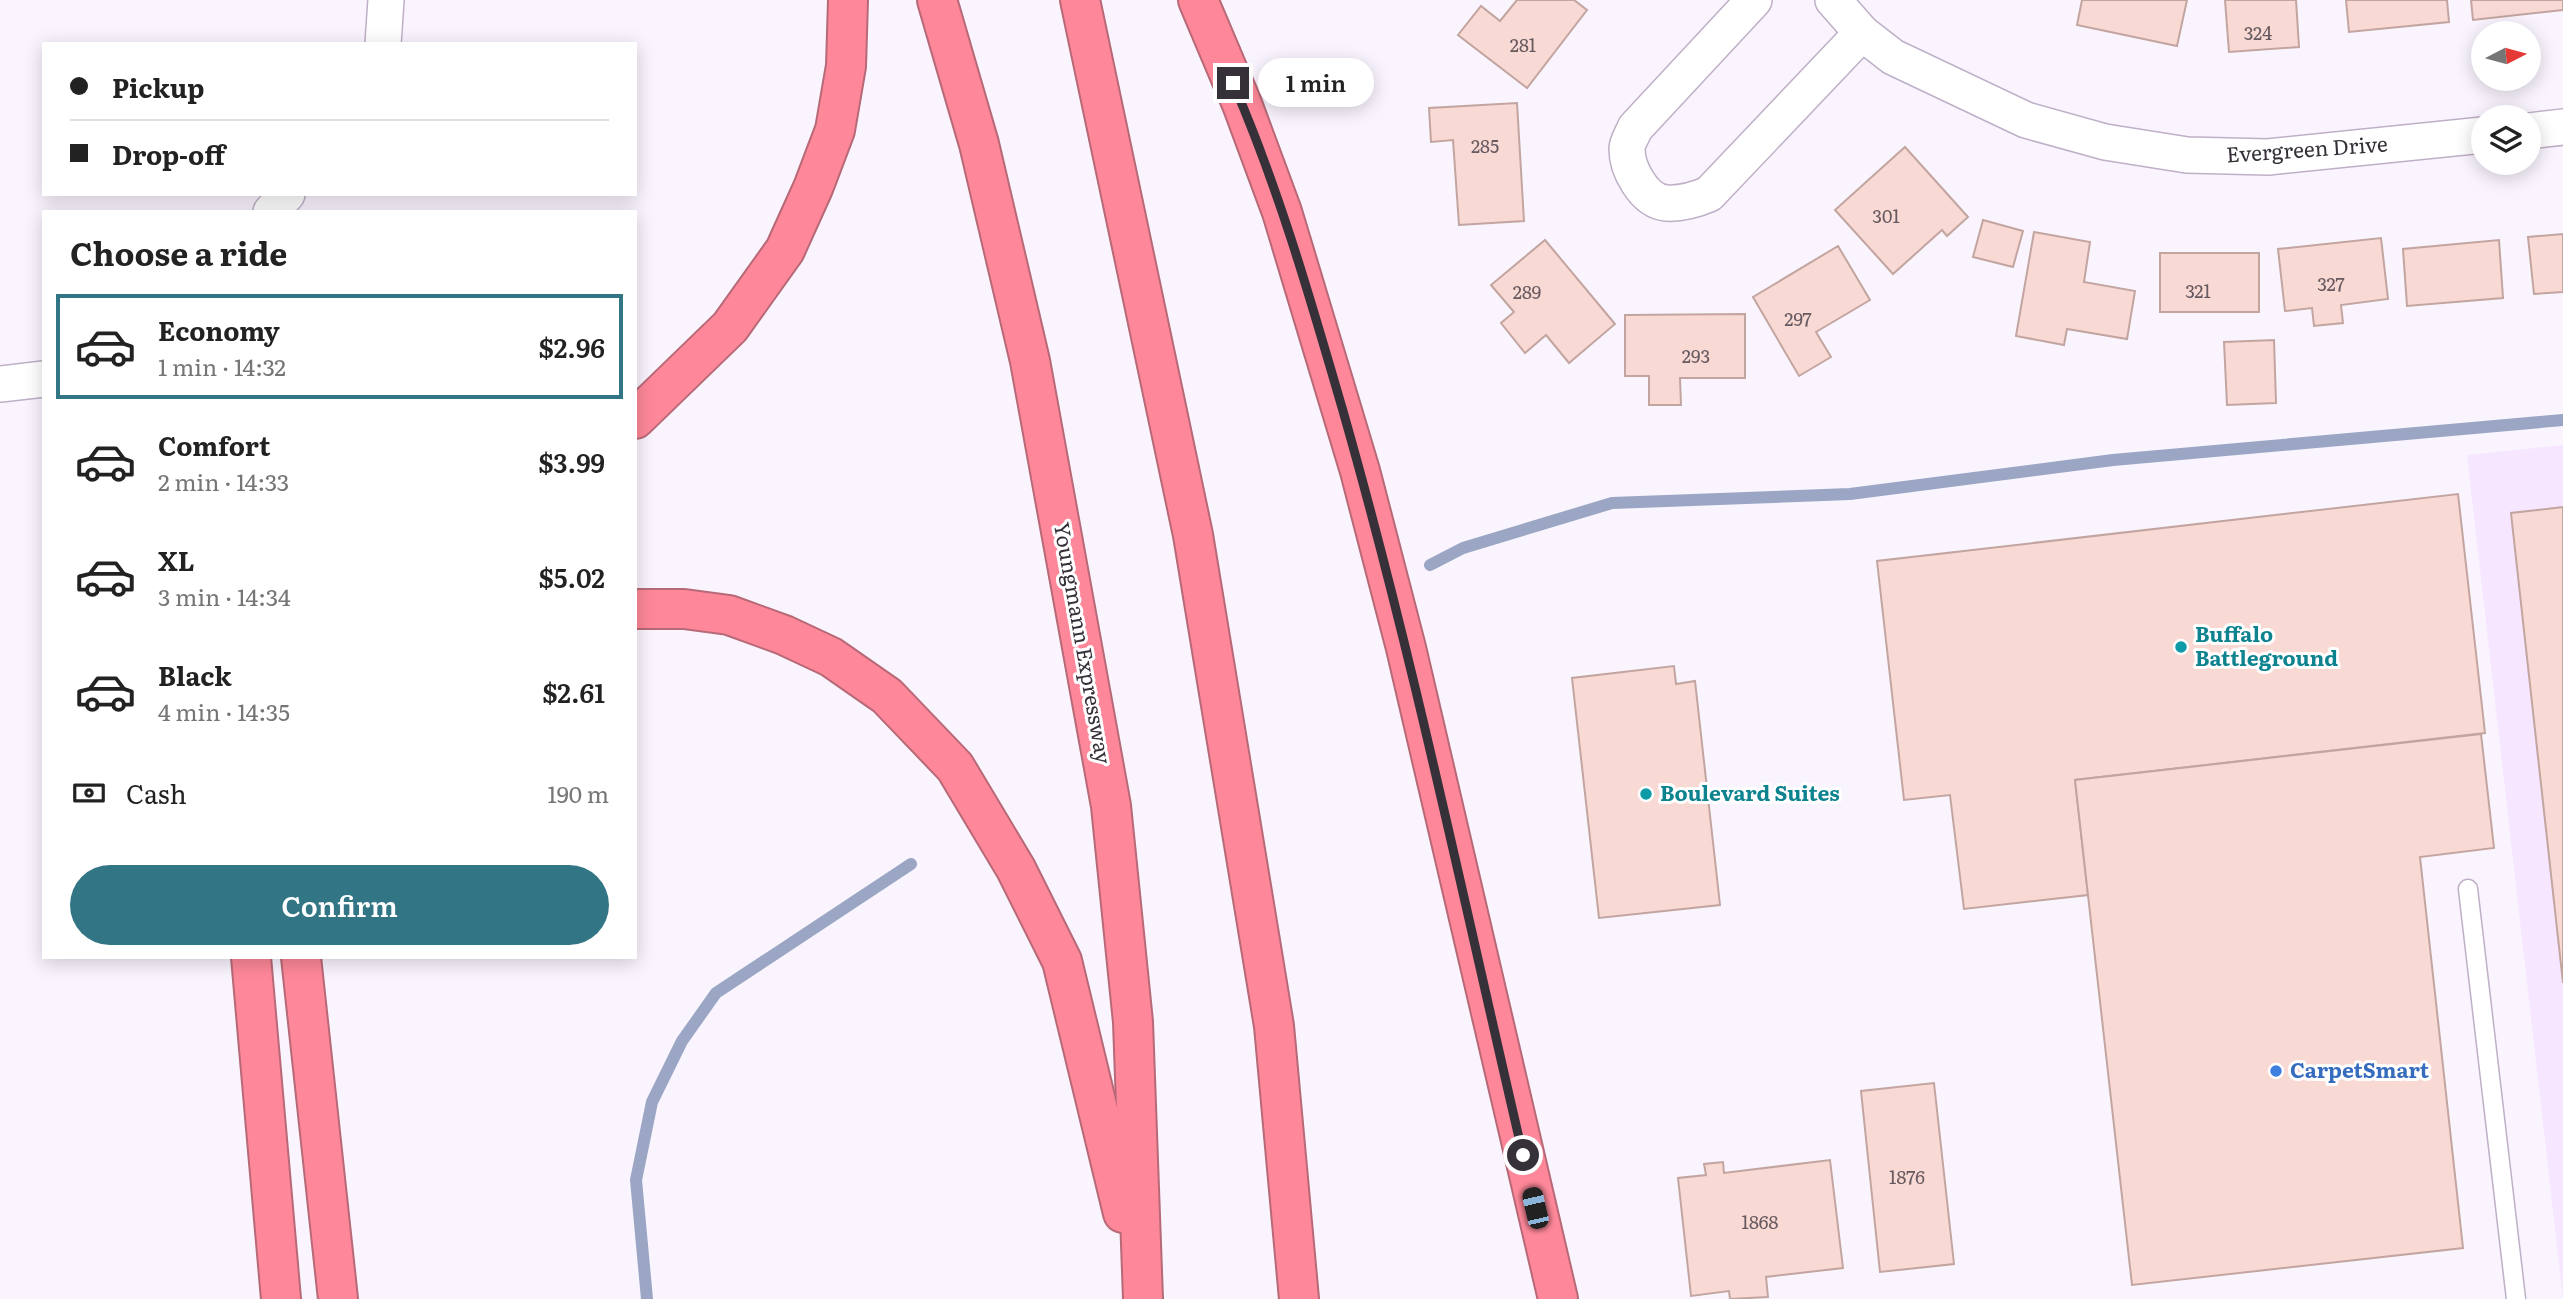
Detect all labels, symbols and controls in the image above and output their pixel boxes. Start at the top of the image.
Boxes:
house number: 324 [2244,19,2272,46]
north arrow [2471,21,2541,91]
map controls [2471,21,2541,175]
house number: 281 [1510,31,1536,58]
callout: 1 min [1258,58,1373,108]
text: 1 min [1286,65,1346,99]
text: Pickup [112,67,204,106]
route end [1217,67,1249,99]
button: layers [2471,105,2541,175]
street label: Evergreen Drive [2225,126,2389,169]
house number: 285 [1471,132,1499,159]
text: Drop-off [112,134,225,173]
house number: 301 [1872,202,1900,229]
text: Choose a ride [70,228,287,276]
house number: 327 [2317,270,2345,297]
house number: 321 [2185,277,2211,304]
house number: 289 [1513,278,1541,305]
house number: 297 [1784,305,1812,332]
text: Economy [158,310,280,349]
icon: car [74,315,137,378]
text: $2.96 [539,327,605,366]
house number: 293 [1682,342,1710,369]
text: 1 min · 14:32 [158,349,286,383]
text: Comfort [158,425,270,464]
icon: car [74,430,137,493]
text: $3.99 [538,442,605,481]
text: 2 min · 14:33 [158,464,289,498]
street label: Youngmann Expressway [1048,519,1121,767]
text: XL [158,540,195,579]
icon: car [74,545,137,608]
text: $5.02 [539,557,605,596]
text: 3 min · 14:34 [158,579,291,613]
place label: Buffalo Battleground [2195,617,2338,672]
marker: Buffalo Battleground [2173,639,2189,655]
text: Black [158,655,232,694]
icon: car [74,660,137,723]
text: $2.61 [542,672,605,711]
text: 4 min · 14:35 [158,694,290,728]
text: Cash [126,773,187,812]
icon: cash [70,774,108,812]
text: 190 m [547,776,609,810]
place label: Boulevard Suites [1660,776,1840,807]
marker: Boulevard Suites [1638,786,1654,802]
button: Confirm [70,865,609,945]
place label: CarpetSmart [2290,1053,2430,1084]
marker: CarpetSmart [2268,1063,2284,1079]
route start [1507,1139,1539,1171]
house number: 1876 [1889,1163,1925,1190]
car [1521,1185,1550,1231]
house number: 1868 [1742,1208,1778,1235]

